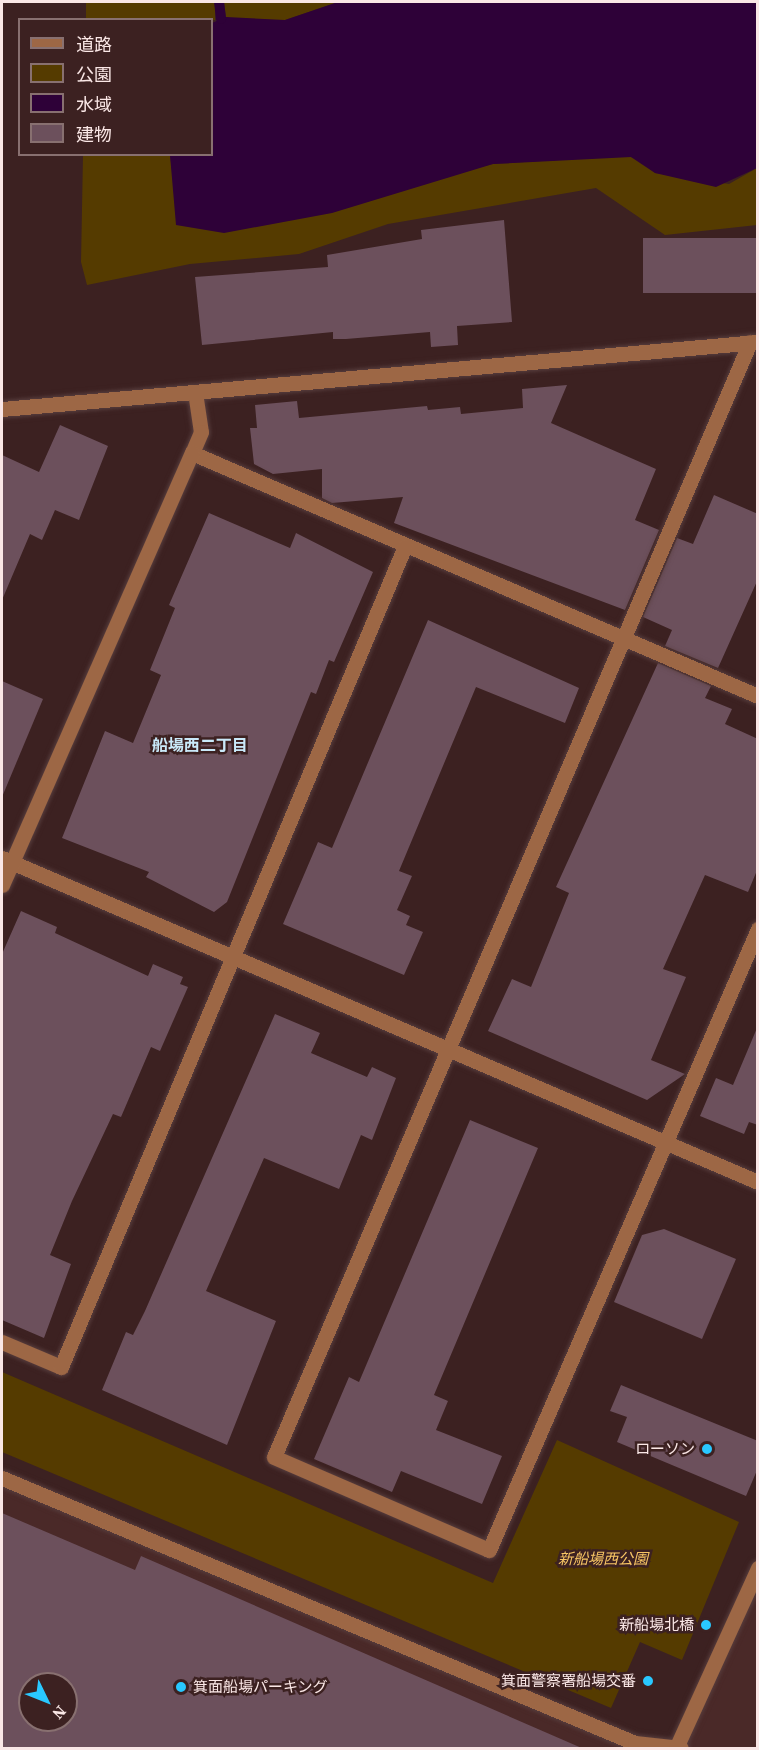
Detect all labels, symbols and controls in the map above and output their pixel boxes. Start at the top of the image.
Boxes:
legend [18,18,213,156]
text: 道路 [76,32,112,57]
text: 公園 [76,62,112,87]
text: 水域 [76,92,112,117]
text: 建物 [76,122,112,147]
district label: 船場西二丁目 [152,735,248,755]
place label: ローソン [635,1440,695,1458]
marker: ローソン [700,1442,714,1456]
park label: 新船場西公園 [558,1550,648,1568]
place label: 新船場北橋 [619,1616,694,1634]
marker: 新船場北橋 [699,1618,713,1632]
north arrow [18,1672,78,1732]
place label: 箕面警察署船場交番 [501,1672,636,1690]
marker: 箕面警察署船場交番 [641,1674,655,1688]
place label: 箕面船場パーキング [193,1678,328,1696]
marker: 箕面船場パーキング [174,1680,188,1694]
text: N [48,1701,72,1725]

